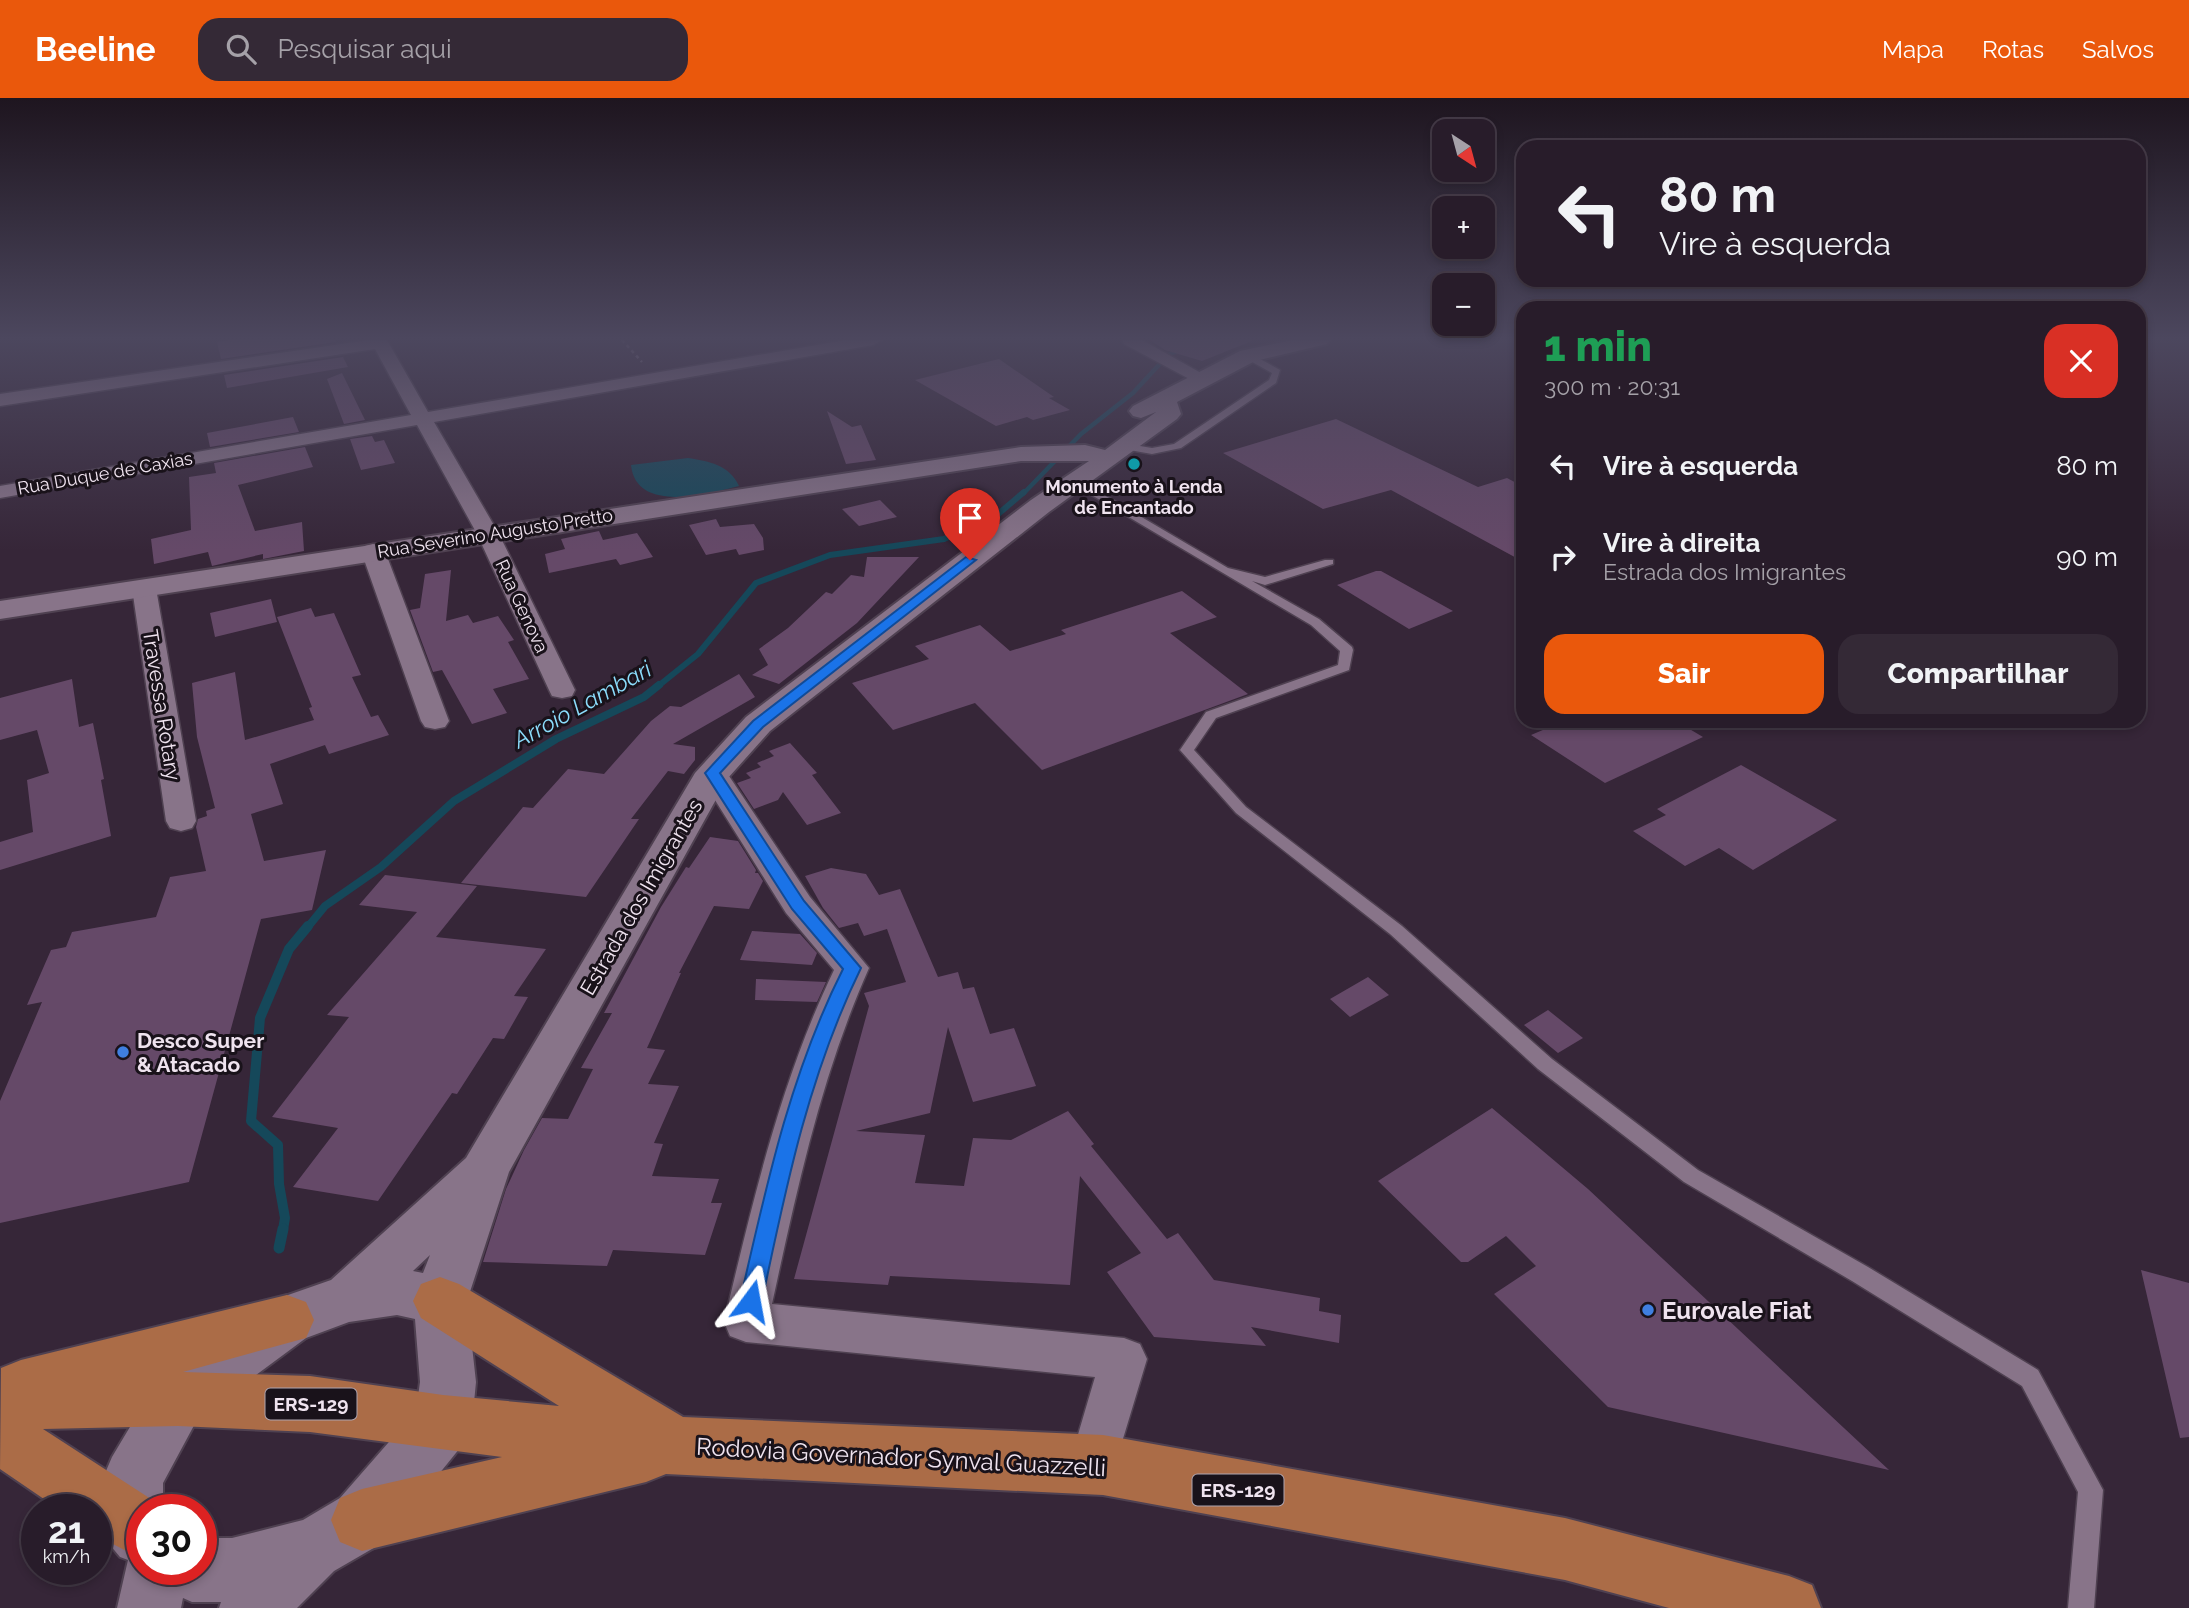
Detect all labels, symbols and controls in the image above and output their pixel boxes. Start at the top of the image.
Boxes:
search box [198,18,688,81]
text: Beeline [35,30,156,69]
icon: search [222,30,260,68]
text: Pesquisar aqui [278,34,452,64]
text: Mapa [1882,35,1944,64]
text: Rotas [1982,35,2044,64]
text: Salvos [2082,35,2154,64]
north arrow [1432,119,1494,182]
map controls [1432,119,1495,336]
text: 80 m [1659,166,1776,223]
icon: left [1544,168,1635,259]
button: + [1432,196,1495,259]
text: Vire à esquerda [1659,225,1891,262]
button: − [1432,273,1495,336]
text: 1 min [1544,322,1652,371]
button: close [2044,324,2118,398]
text: 300 m · 20:31 [1544,373,1680,400]
street label: Rua Duque de Caxias [16,447,194,499]
icon: left [1544,447,1582,485]
text: Vire à esquerda [1603,451,1798,481]
text: 80 m [2056,451,2118,481]
marker: Monumento à Lenda de Encantado [1126,456,1142,472]
place label: Monumento à Lenda de Encantado [1045,476,1223,518]
pin [940,488,1000,560]
icon: arrive [951,499,989,537]
street label: Rua Severino Augusto Pretto [376,504,614,562]
text: Vire à direita [1603,528,1760,558]
icon: right [1544,538,1582,576]
text: 90 m [2056,542,2118,572]
street label: Rua Genova [491,556,553,656]
text: Estrada dos Imigrantes [1603,558,1846,585]
street label: Travessa Rotary [138,628,186,782]
button: Sair [1544,634,1824,714]
button: Compartilhar [1838,634,2118,714]
water label: Arroio Lambari [506,654,657,754]
street label: Estrada dos Imigrantes [575,795,707,999]
place label: Desco Super & Atacado [137,1028,264,1077]
marker: Desco Super & Atacado [115,1044,131,1060]
position arrow [714,1264,788,1338]
place label: Eurovale Fiat [1662,1296,1812,1325]
marker: Eurovale Fiat [1640,1302,1656,1318]
road number: ERS-129 [266,1388,356,1420]
street label: Rodovia Governador Synval Guazzelli [695,1432,1107,1482]
road number: ERS-129 [1192,1474,1284,1506]
speed limit sign: 30 [126,1494,217,1585]
text: 21 [48,1510,85,1551]
text: km/h [43,1546,90,1567]

